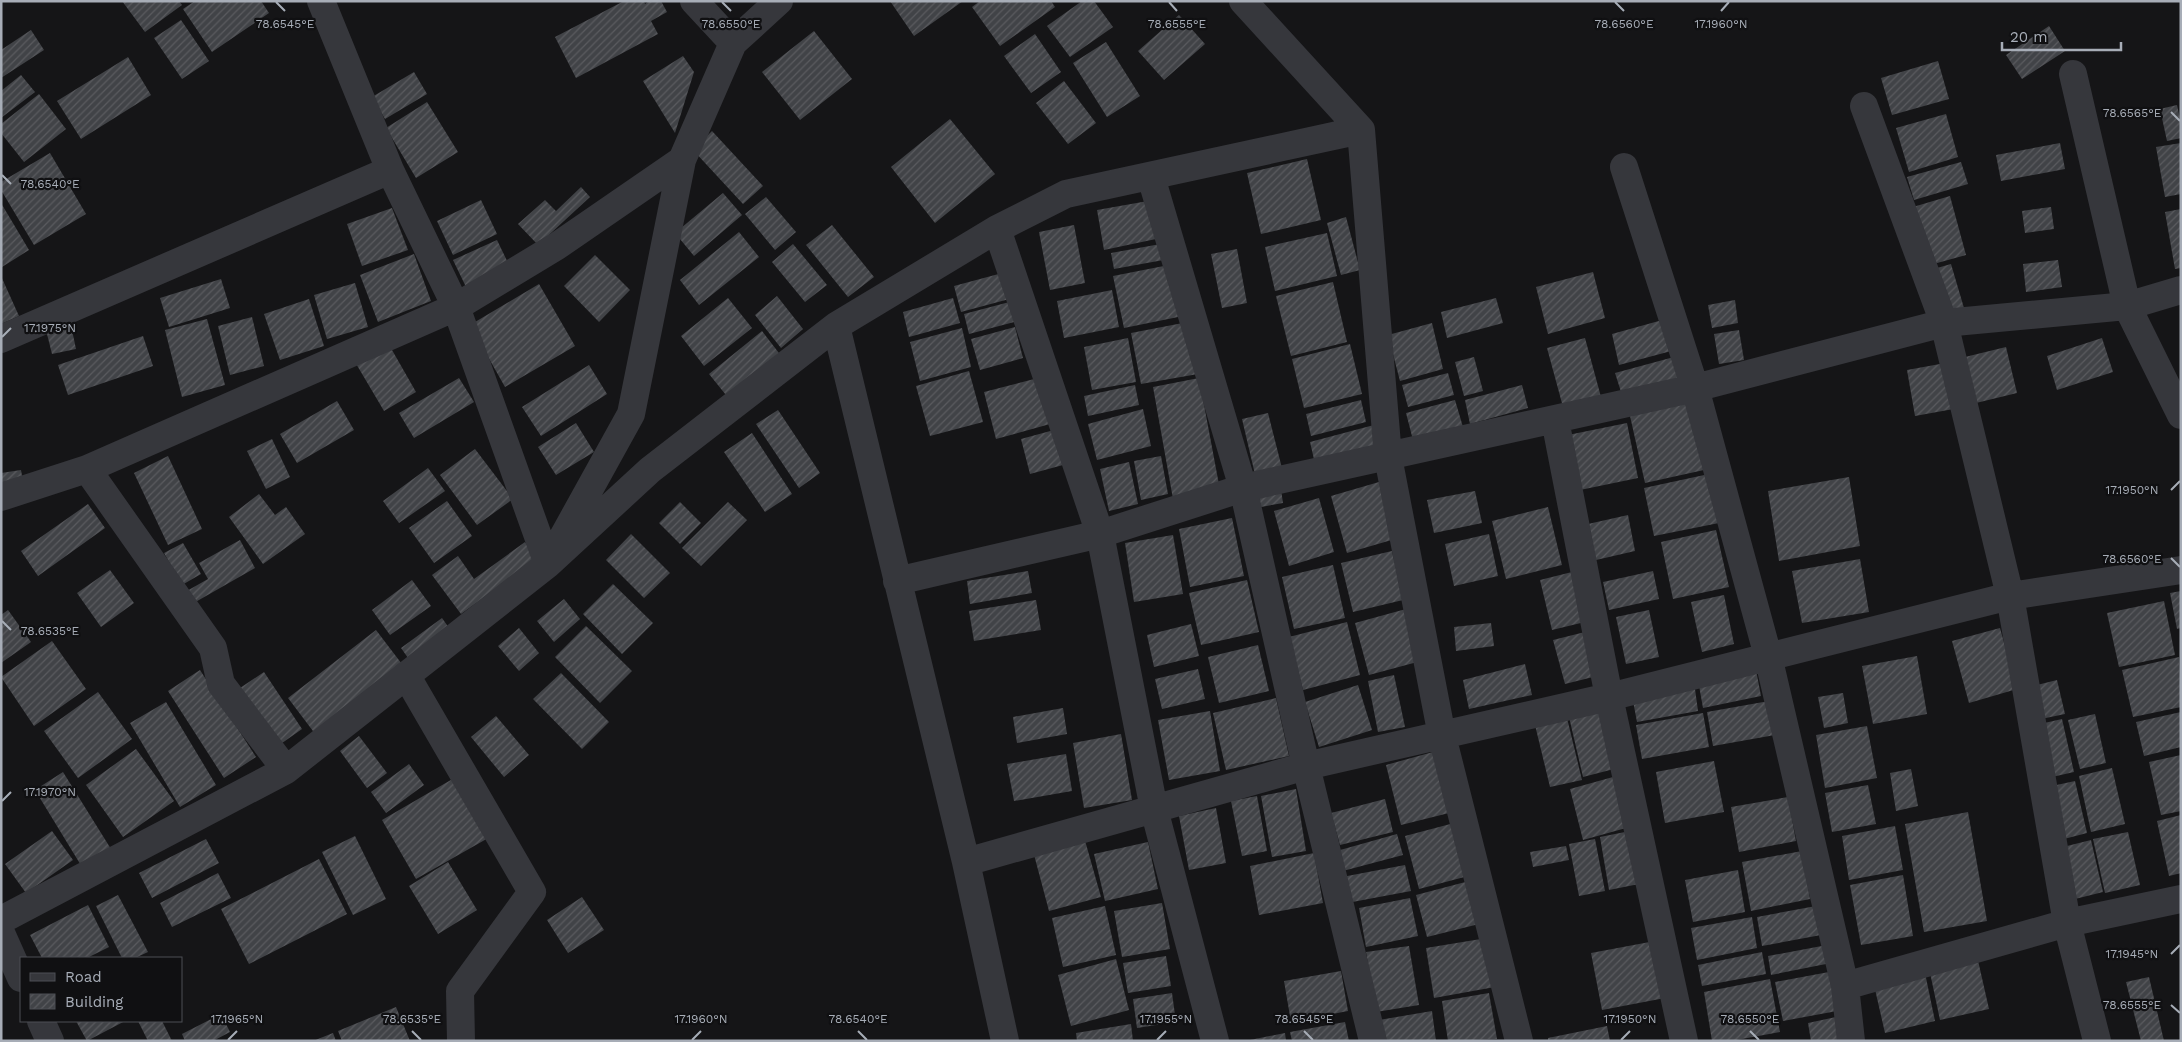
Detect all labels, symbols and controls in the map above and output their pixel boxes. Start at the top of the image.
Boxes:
text: 78.6545°E [256,17,315,31]
text: 78.6550°E [702,17,761,31]
text: 78.6555°E [1148,17,1207,31]
text: 78.6560°E [1594,17,1654,31]
text: 17.1960°N [1694,17,1748,31]
scale bar [2002,20,2121,52]
text: 20 m [2010,28,2048,46]
text: 78.6565°E [2103,106,2162,120]
text: 78.6540°E [20,177,80,191]
text: 17.1975°N [24,321,76,335]
text: 17.1950°N [2106,483,2158,497]
text: 78.6560°E [2102,552,2162,566]
text: 78.6535°E [21,624,80,638]
text: 17.1970°N [24,785,76,799]
text: 17.1945°N [2106,947,2158,961]
legend [20,957,182,1022]
text: Road [65,968,102,986]
text: Building [65,993,123,1011]
text: 78.6555°E [2103,998,2162,1012]
text: 17.1965°N [211,1012,263,1026]
text: 78.6535°E [383,1012,442,1026]
text: 17.1960°N [674,1012,728,1026]
text: 78.6540°E [828,1012,888,1026]
text: 17.1955°N [1140,1012,1192,1026]
text: 78.6545°E [1275,1012,1334,1026]
text: 17.1950°N [1604,1012,1656,1026]
text: 78.6550°E [1721,1012,1780,1026]

